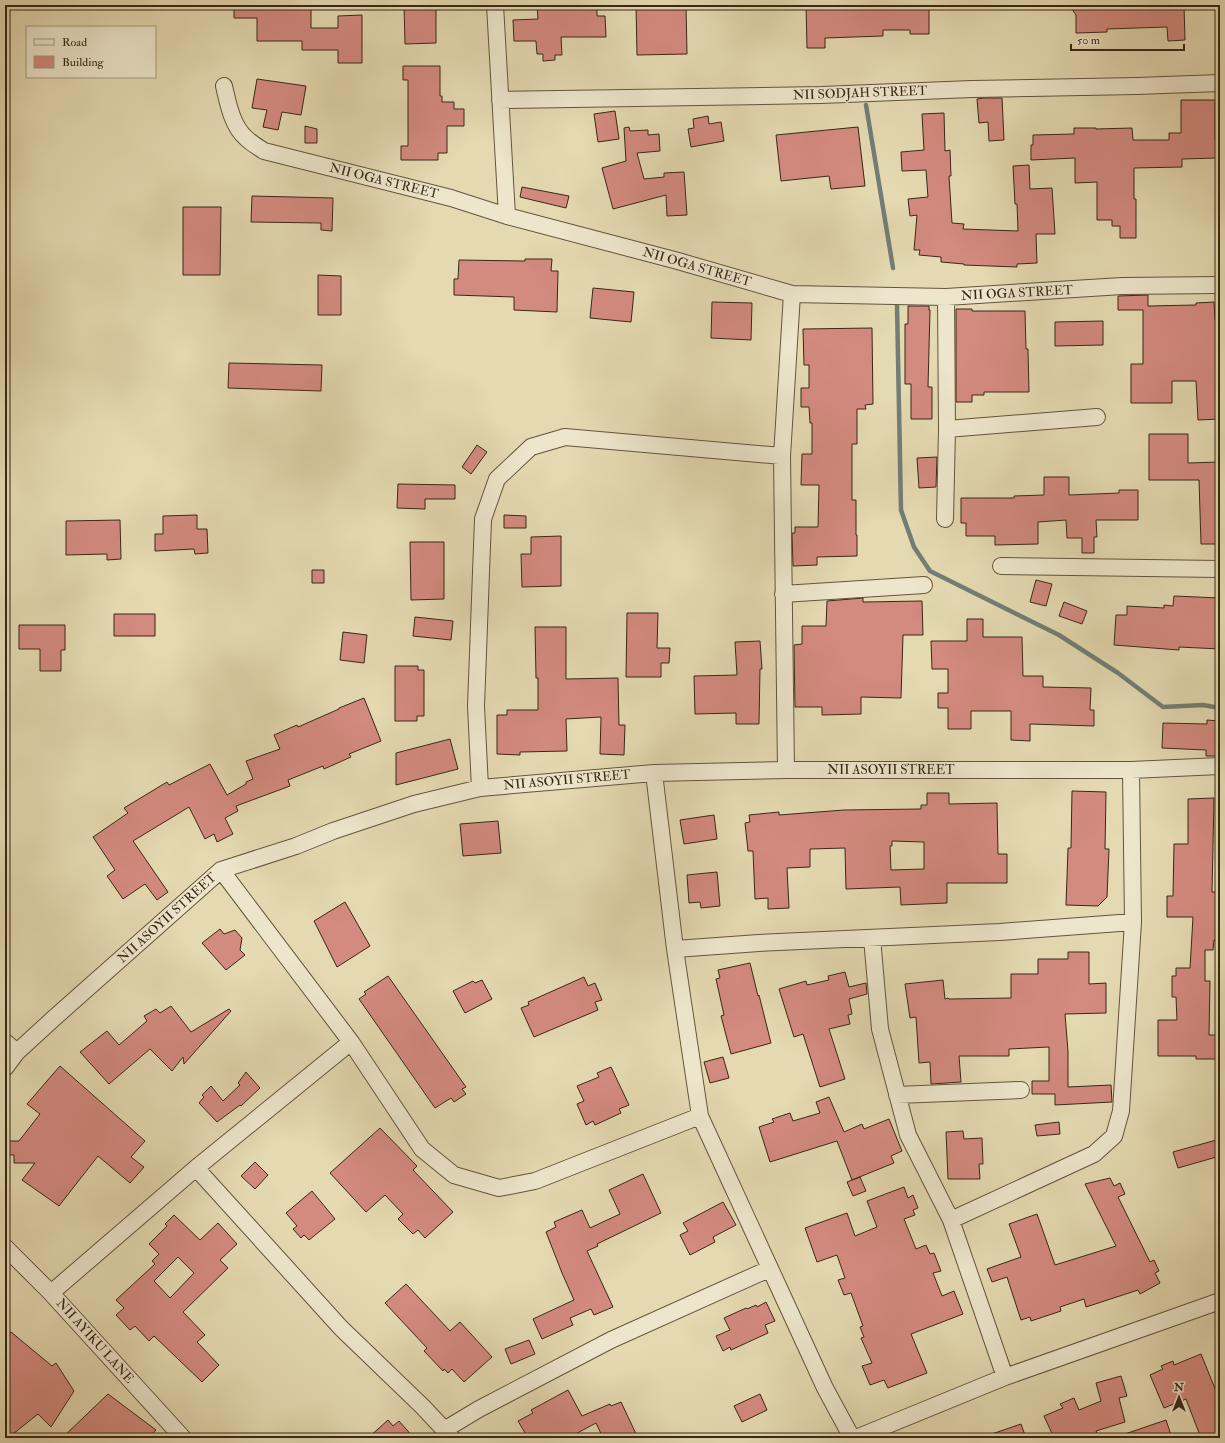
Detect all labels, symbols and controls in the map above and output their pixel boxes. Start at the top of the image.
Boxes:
legend [26,26,156,78]
scale bar [1071,26,1184,52]
text: 50 m [1077,33,1101,48]
text: Road [62,35,87,50]
text: Building [62,55,105,70]
street label: NII SODJAH STREET [793,83,928,103]
street label: NII OGA STREET [328,160,441,202]
street label: NII OGA STREET [641,244,753,290]
street label: NII OGA STREET [961,282,1074,304]
street label: NII ASOYII STREET [827,762,955,778]
street label: NII ASOYII STREET [503,766,632,794]
street label: NII ASOYII STREET [114,869,220,967]
street label: NII AYIKU LANE [53,1295,137,1387]
north arrow [1159,1377,1199,1417]
text: N [1173,1381,1185,1394]

